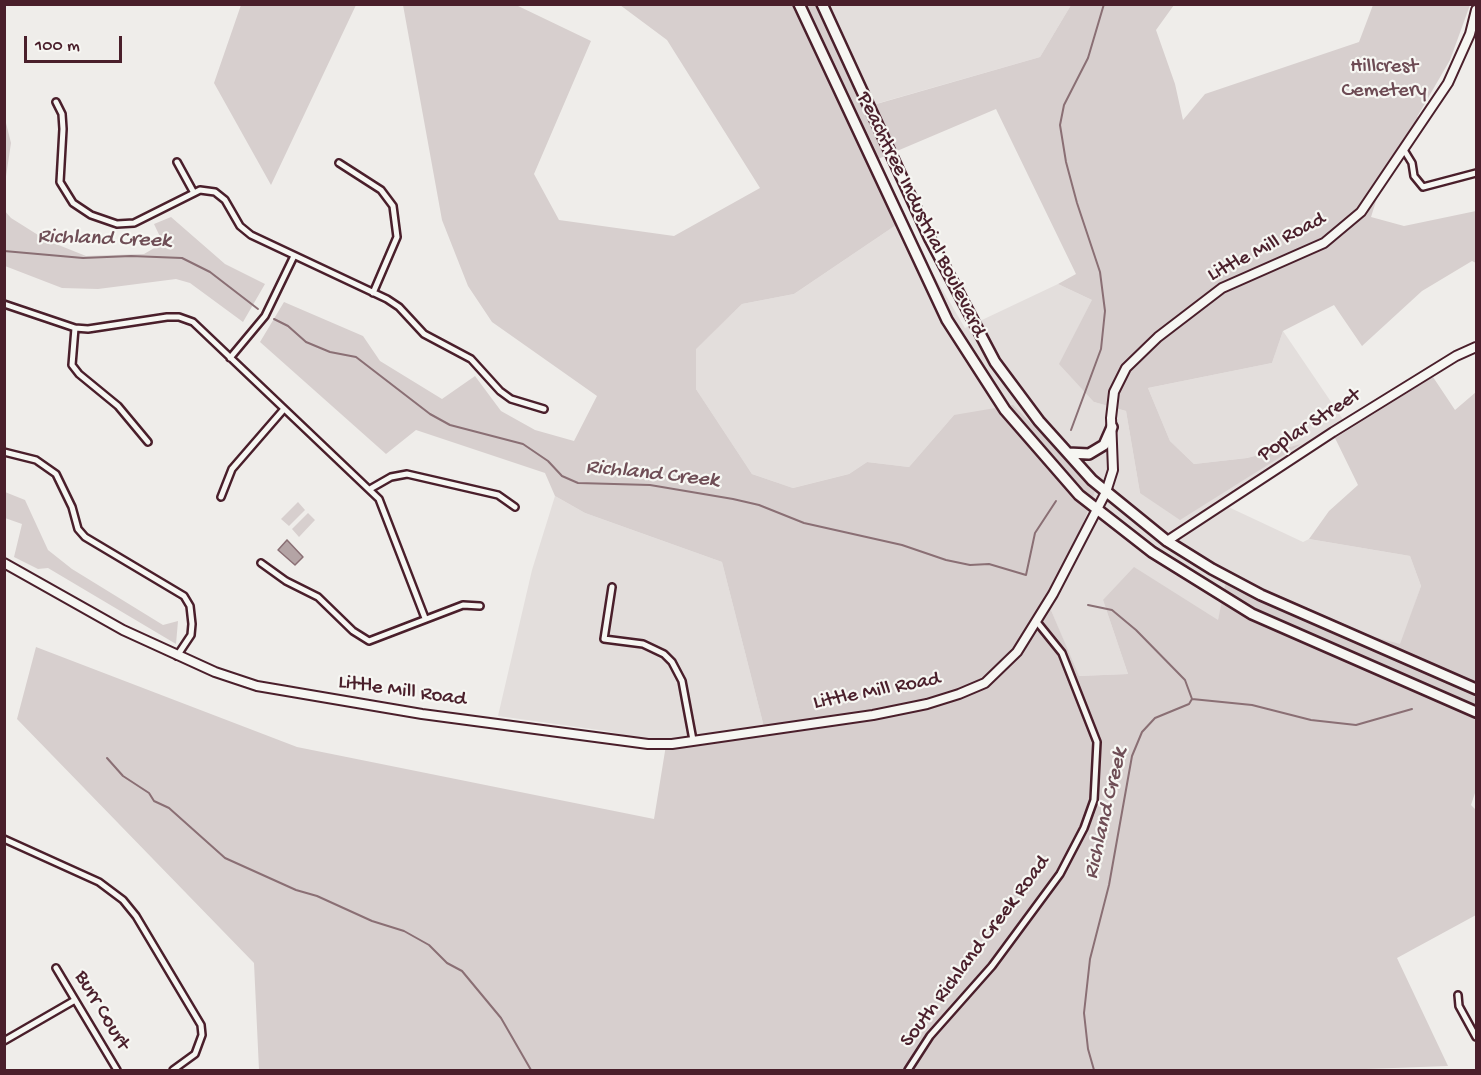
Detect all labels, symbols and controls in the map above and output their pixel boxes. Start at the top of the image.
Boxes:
scale bar [27,24,124,62]
text: 100 m [35,36,80,57]
park label: Hillcrest Cemetery [1341,55,1427,105]
street label: Peachtree Industrial Boulevard [850,88,990,342]
street label: Little Mill Road [1204,207,1330,289]
water label: Richland Creek [37,224,171,256]
street label: Poplar Street [1254,383,1366,469]
water label: Richland Creek [584,455,720,495]
street label: Little Mill Road [811,667,943,717]
street label: Little Mill Road [336,671,468,713]
water label: Richland Creek [1079,746,1135,882]
street label: South Richland Creek Road [896,851,1056,1053]
street label: Burr Court [67,967,135,1055]

